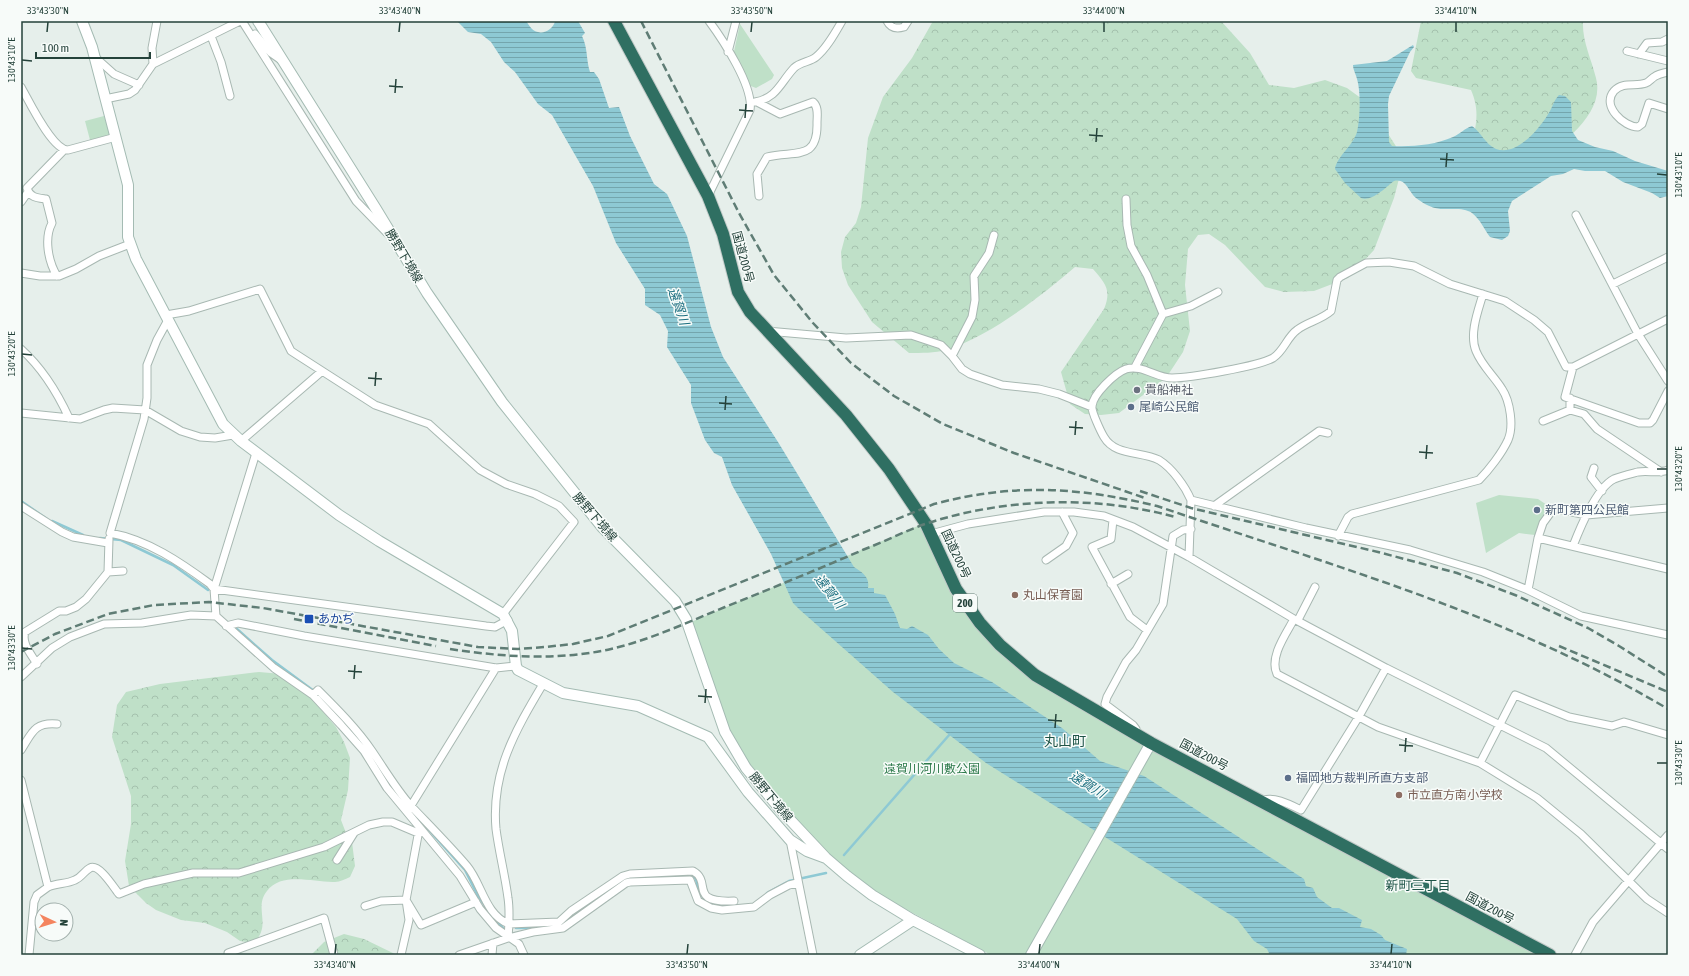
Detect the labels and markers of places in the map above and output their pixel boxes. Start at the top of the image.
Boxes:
place label: 貴船神社 [1145,383,1193,397]
marker: 貴船神社 [1132,385,1142,395]
place label: 尾崎公民館 [1139,400,1199,414]
marker: 尾崎公民館 [1126,402,1136,412]
place label: 新町第四公民館 [1545,503,1629,517]
marker: 新町第四公民館 [1532,505,1542,515]
place label: 丸山保育園 [1023,588,1083,602]
marker: 丸山保育園 [1010,590,1020,600]
place label: あかぢ [318,612,354,626]
marker: あかぢ [303,613,315,625]
place label: 福岡地方裁判所直方支部 [1296,771,1428,785]
marker: 福岡地方裁判所直方支部 [1283,773,1293,783]
place label: 市立直方南小学校 [1407,788,1503,802]
marker: 市立直方南小学校 [1394,790,1404,800]

